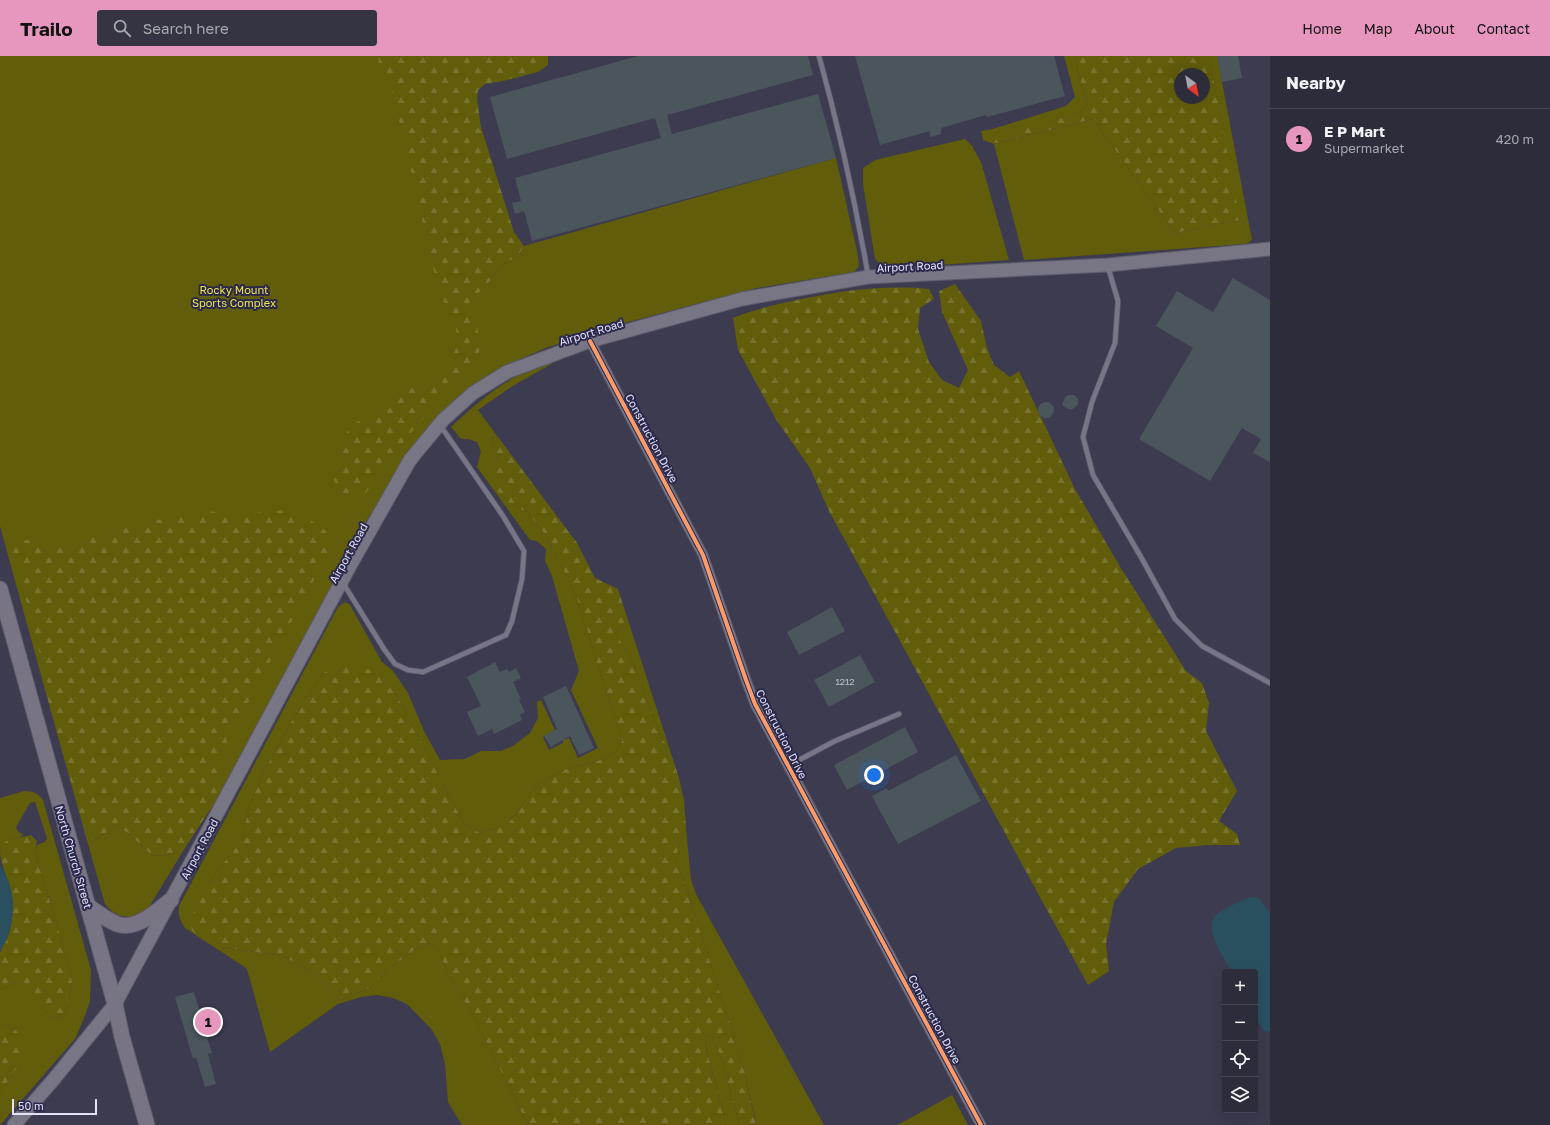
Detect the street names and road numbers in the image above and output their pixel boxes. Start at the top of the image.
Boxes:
street label: Airport Road [876,258,944,274]
street label: Airport Road [557,316,625,348]
street label: Construction Drive [623,391,681,485]
street label: Airport Road [326,521,370,585]
street label: Construction Drive [754,687,810,781]
street label: North Church Street [53,804,95,910]
street label: Airport Road [178,817,220,881]
street label: Construction Drive [906,972,964,1066]

